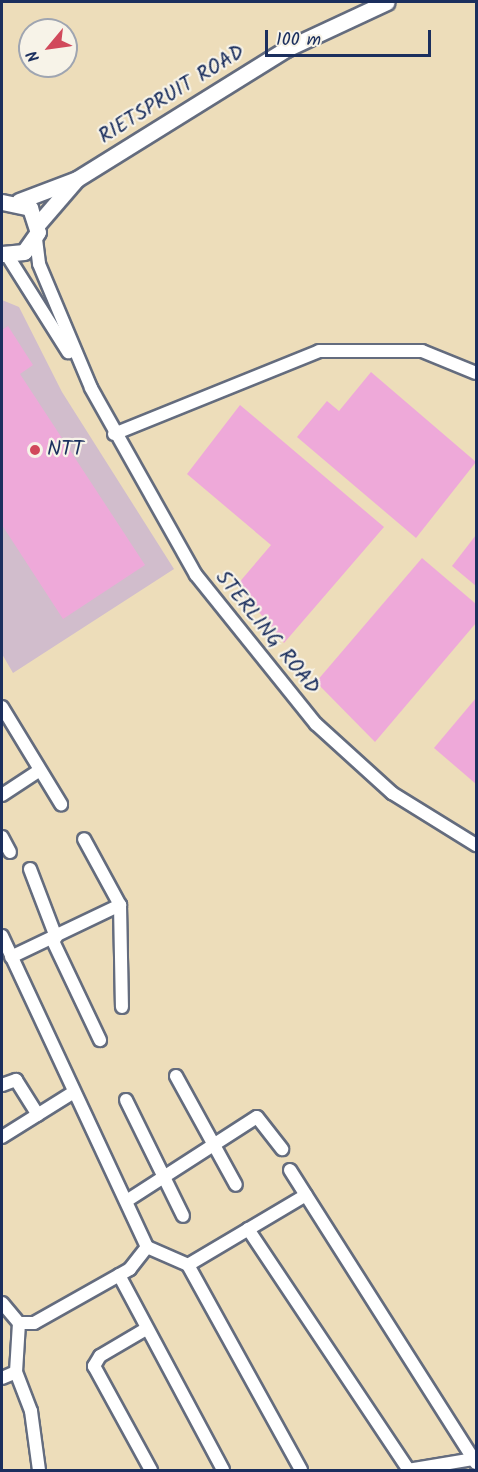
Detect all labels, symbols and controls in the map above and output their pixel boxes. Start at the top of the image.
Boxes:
north arrow [18,18,78,78]
scale bar [268,18,434,56]
text: 100 m [276,26,321,55]
street label: RIETSPRUIT ROAD [94,40,250,150]
text: N [20,46,47,66]
place label: NTT [47,437,84,463]
marker: NTT [28,443,42,457]
street label: STERLING ROAD [209,566,325,700]

